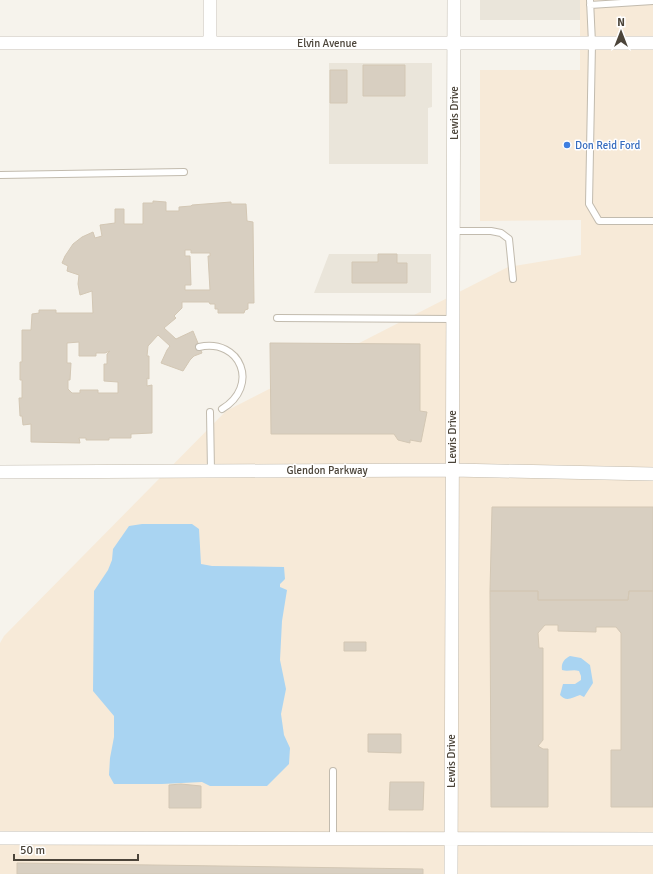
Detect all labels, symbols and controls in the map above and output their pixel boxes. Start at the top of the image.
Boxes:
north arrow [601,12,641,52]
text: N [617,16,625,29]
street label: Elvin Avenue [297,37,357,50]
street label: Lewis Drive [448,86,461,140]
place label: Don Reid Ford [575,139,641,152]
marker: Don Reid Ford [562,140,572,150]
street label: Lewis Drive [446,410,459,464]
street label: Glendon Parkway [286,464,368,477]
street label: Lewis Drive [445,734,458,788]
scale bar [14,836,138,862]
text: 50 m [20,843,45,858]

